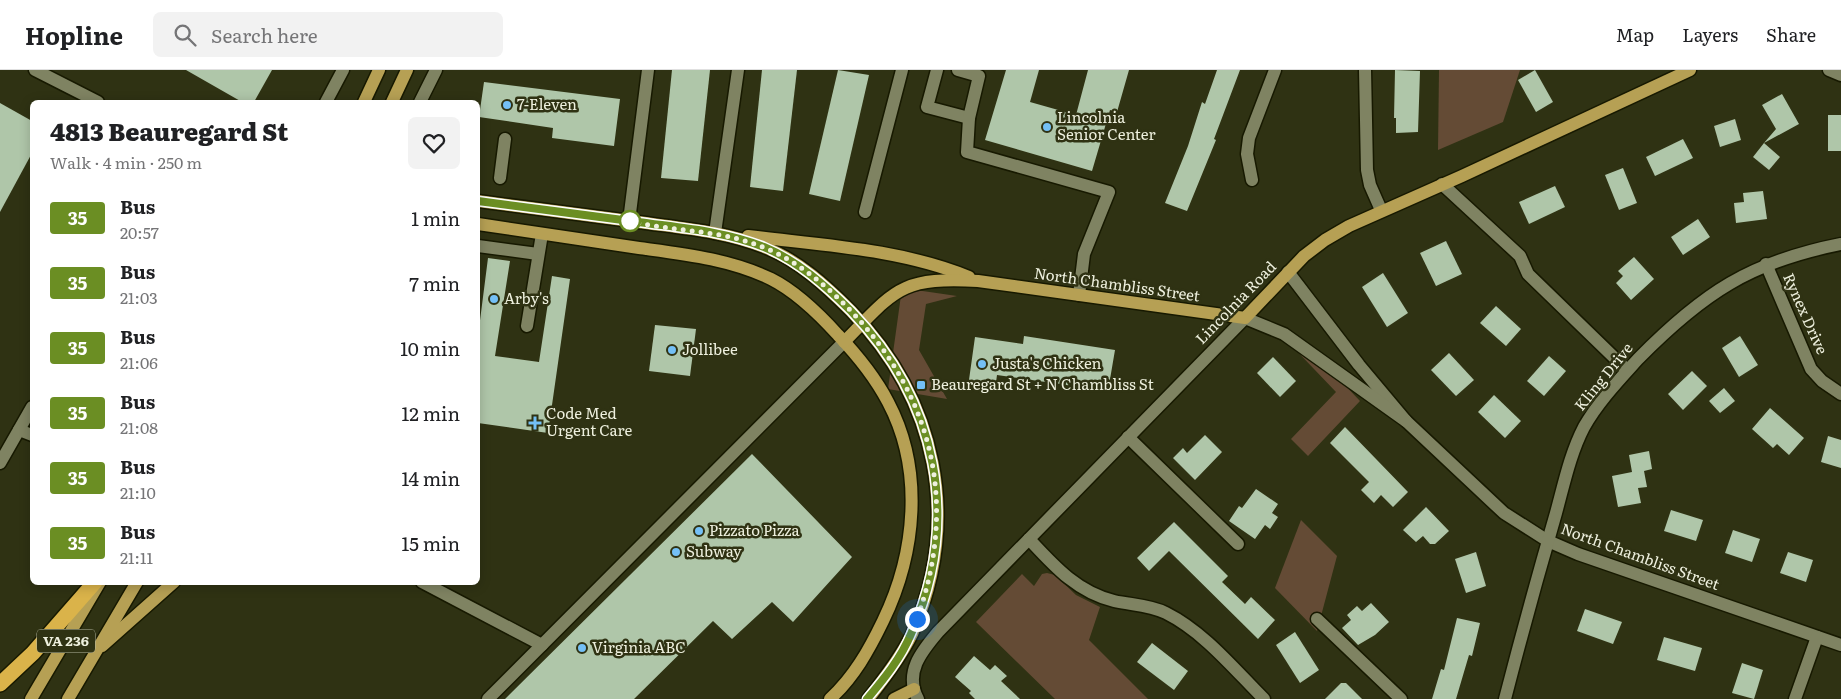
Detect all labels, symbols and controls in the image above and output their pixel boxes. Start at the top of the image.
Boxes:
search box [153,12,503,57]
text: Hopline [25,17,123,52]
icon: search [171,21,199,49]
text: Search here [211,21,318,49]
text: Map [1616,21,1654,48]
text: Layers [1682,21,1738,48]
text: Share [1766,21,1816,48]
place label: 7-Eleven [517,92,577,115]
marker: 7-Eleven [501,99,513,111]
place label: Lincolnia Senior Center [1057,105,1156,145]
text: 4813 Beauregard St [50,113,288,148]
button: heart [408,117,460,169]
marker: Lincolnia Senior Center [1041,121,1053,133]
text: Walk · 4 min · 250 m [50,150,202,174]
text: Bus [120,192,155,220]
text: 35 [68,204,87,231]
text: 1 min [411,204,460,232]
unlabelled marker [619,210,641,232]
text: 20:57 [120,220,159,244]
street label: Lincolnia Road [1189,255,1281,349]
text: Bus [120,257,155,285]
street label: North Chambliss Street [1033,260,1202,307]
text: 35 [68,269,87,296]
text: 7 min [409,269,460,297]
street label: Rynex Drive [1778,269,1835,358]
text: 21:03 [120,285,158,309]
place label: Arby's [504,286,549,309]
marker: Arby's [488,293,500,305]
text: Bus [120,322,155,350]
text: 35 [68,334,87,361]
text: 10 min [400,334,460,362]
place label: Jollibee [682,337,738,360]
street label: Kling Drive [1568,337,1638,415]
marker: Jollibee [666,344,678,356]
text: 21:06 [120,350,158,374]
place label: Justa's Chicken [992,351,1102,374]
marker: Justa's Chicken [976,358,988,370]
place label: Beauregard St + N Chambliss St [931,372,1154,395]
marker: Beauregard St + N Chambliss St [915,379,927,391]
text: Bus [120,387,155,415]
text: 35 [68,399,87,426]
text: 12 min [401,399,460,427]
place label: Code Med Urgent Care [546,401,632,441]
text: 21:08 [120,415,158,439]
marker: Code Med Urgent Care [528,416,542,430]
text: Bus [120,452,155,480]
text: 35 [68,464,87,491]
text: 14 min [401,464,460,492]
text: 21:10 [120,480,156,504]
street label: North Chambliss Street [1558,516,1723,595]
text: Bus [120,517,155,545]
place label: Pizzato Pizza [709,518,801,541]
marker: Pizzato Pizza [693,525,705,537]
text: 35 [68,529,87,556]
text: 15 min [401,529,460,557]
place label: Subway [686,539,742,562]
text: 21:11 [120,545,153,569]
marker: Subway [670,546,682,558]
your location [905,607,930,632]
road number: VA 236 [37,630,95,652]
place label: Virginia ABC [592,635,686,658]
marker: Virginia ABC [576,642,588,654]

